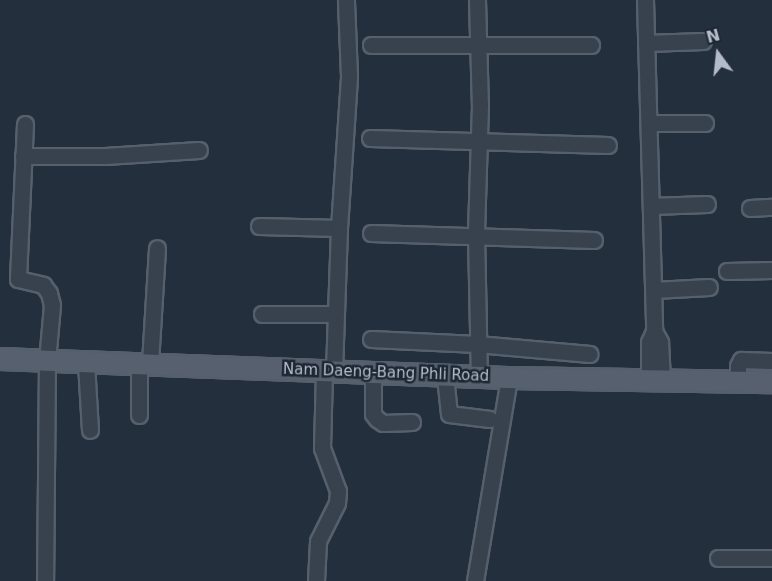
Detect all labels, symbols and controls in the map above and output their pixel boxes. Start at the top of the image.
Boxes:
north arrow [688,24,748,84]
text: N [704,25,722,47]
street label: Nam Daeng-Bang Phli Road [283,360,489,386]

